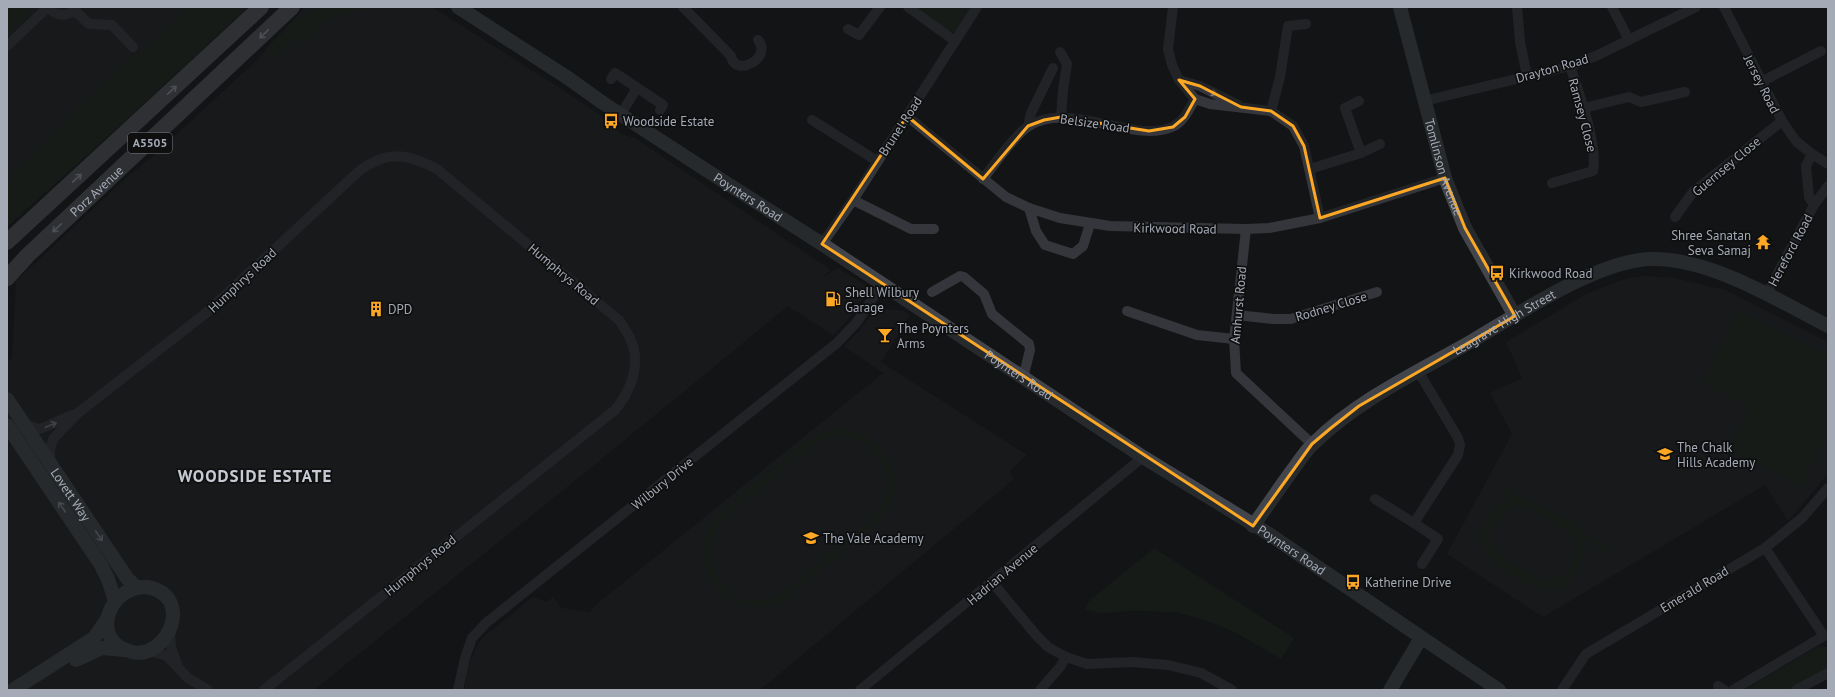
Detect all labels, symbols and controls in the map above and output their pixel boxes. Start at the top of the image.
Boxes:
one-way arrow [259,29,269,39]
street label: Drayton Road [1514,50,1590,87]
street label: Jersey Road [1739,51,1783,116]
street label: Ramsey Close [1565,76,1601,154]
one-way arrow [167,85,177,94]
one-way arrow [1205,89,1217,96]
street label: Brunel Road [875,93,926,159]
street label: Belsize Road [1059,110,1131,137]
bus stop icon: Woodside Estate [602,112,620,130]
place label: Woodside Estate [623,113,714,130]
street label: Tomlinson Avenue [1421,117,1467,218]
road number: A5505 [128,133,172,153]
street label: Guernsey Close [1689,133,1764,200]
street label: Porz Avenue [66,162,127,220]
street label: Poynters Road [710,169,786,226]
one-way arrow [72,173,82,183]
street label: Hereford Road [1764,211,1817,289]
street label: Kirkwood Road [1133,219,1217,238]
one-way arrow [52,224,62,233]
place label: Shree Sanatan Seva Samaj [1671,227,1751,259]
temple icon: Shree Sanatan Seva Samaj [1754,233,1772,251]
street label: Humphrys Road [525,240,603,309]
street label: Humphrys Road [205,244,280,316]
bus stop icon: Kirkwood Road [1488,264,1506,282]
place label: Kirkwood Road [1509,265,1592,282]
street label: Amhurst Road [1227,266,1250,344]
place label: Shell Wilbury Garage [845,284,919,316]
street label: Leagrave High Street [1450,285,1559,359]
street label: Rodney Close [1293,288,1369,325]
fuel station icon: Shell Wilbury Garage [824,290,842,308]
building icon: DPD [367,300,385,318]
place label: DPD [388,301,412,318]
place label: The Poynters Arms [897,320,969,352]
bar icon: The Poynters Arms [876,326,894,344]
street label: Poynters Road [981,346,1056,404]
one-way arrow [45,420,57,428]
place label: The Chalk Hills Academy [1677,439,1755,471]
school or university icon: The Chalk Hills Academy [1656,445,1674,463]
street label: Wilbury Drive [628,453,697,513]
street label: Lovett Way [47,465,94,525]
district label: WOODSIDE ESTATE [178,465,332,487]
one-way arrow [58,502,66,513]
street label: Poynters Road [1254,521,1329,579]
school or university icon: The Vale Academy [802,529,820,547]
one-way arrow [95,530,103,541]
place label: The Vale Academy [823,530,924,547]
street label: Humphrys Road [381,531,460,599]
street label: Hadrian Avenue [963,540,1041,609]
street label: Emerald Road [1657,562,1732,616]
bus stop icon: Katherine Drive [1344,573,1362,591]
place label: Katherine Drive [1365,574,1451,591]

